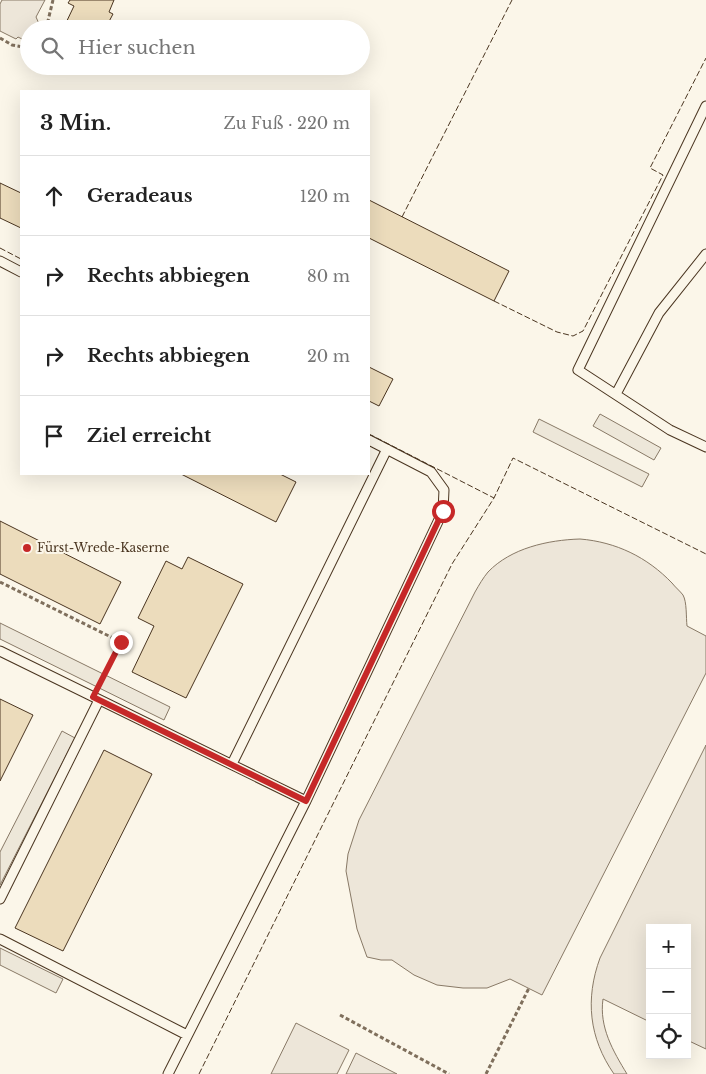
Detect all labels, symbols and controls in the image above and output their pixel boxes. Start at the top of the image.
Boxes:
search box [20,20,370,75]
icon: search [38,34,66,62]
text: Hier suchen [78,36,196,59]
text: 3 Min. [40,110,111,136]
text: Zu Fuß · 220 m [223,113,350,133]
icon: ahead [40,182,68,210]
text: Geradeaus [87,184,193,207]
text: 120 m [300,186,350,206]
icon: right [40,262,68,290]
text: Rechts abbiegen [87,264,250,287]
text: 80 m [307,266,350,286]
icon: right [40,342,68,370]
text: Rechts abbiegen [87,344,250,367]
text: 20 m [307,346,350,366]
icon: arrive [40,422,68,450]
text: Ziel erreicht [87,424,211,447]
route start [432,500,455,523]
place label: Fürst-Wrede-Kaserne [37,540,169,555]
marker: Fürst-Wrede-Kaserne [21,542,33,554]
route end [110,631,133,654]
map controls [646,924,691,1059]
button: + [646,924,691,969]
button: − [646,969,691,1014]
button: locate [646,1014,691,1059]

